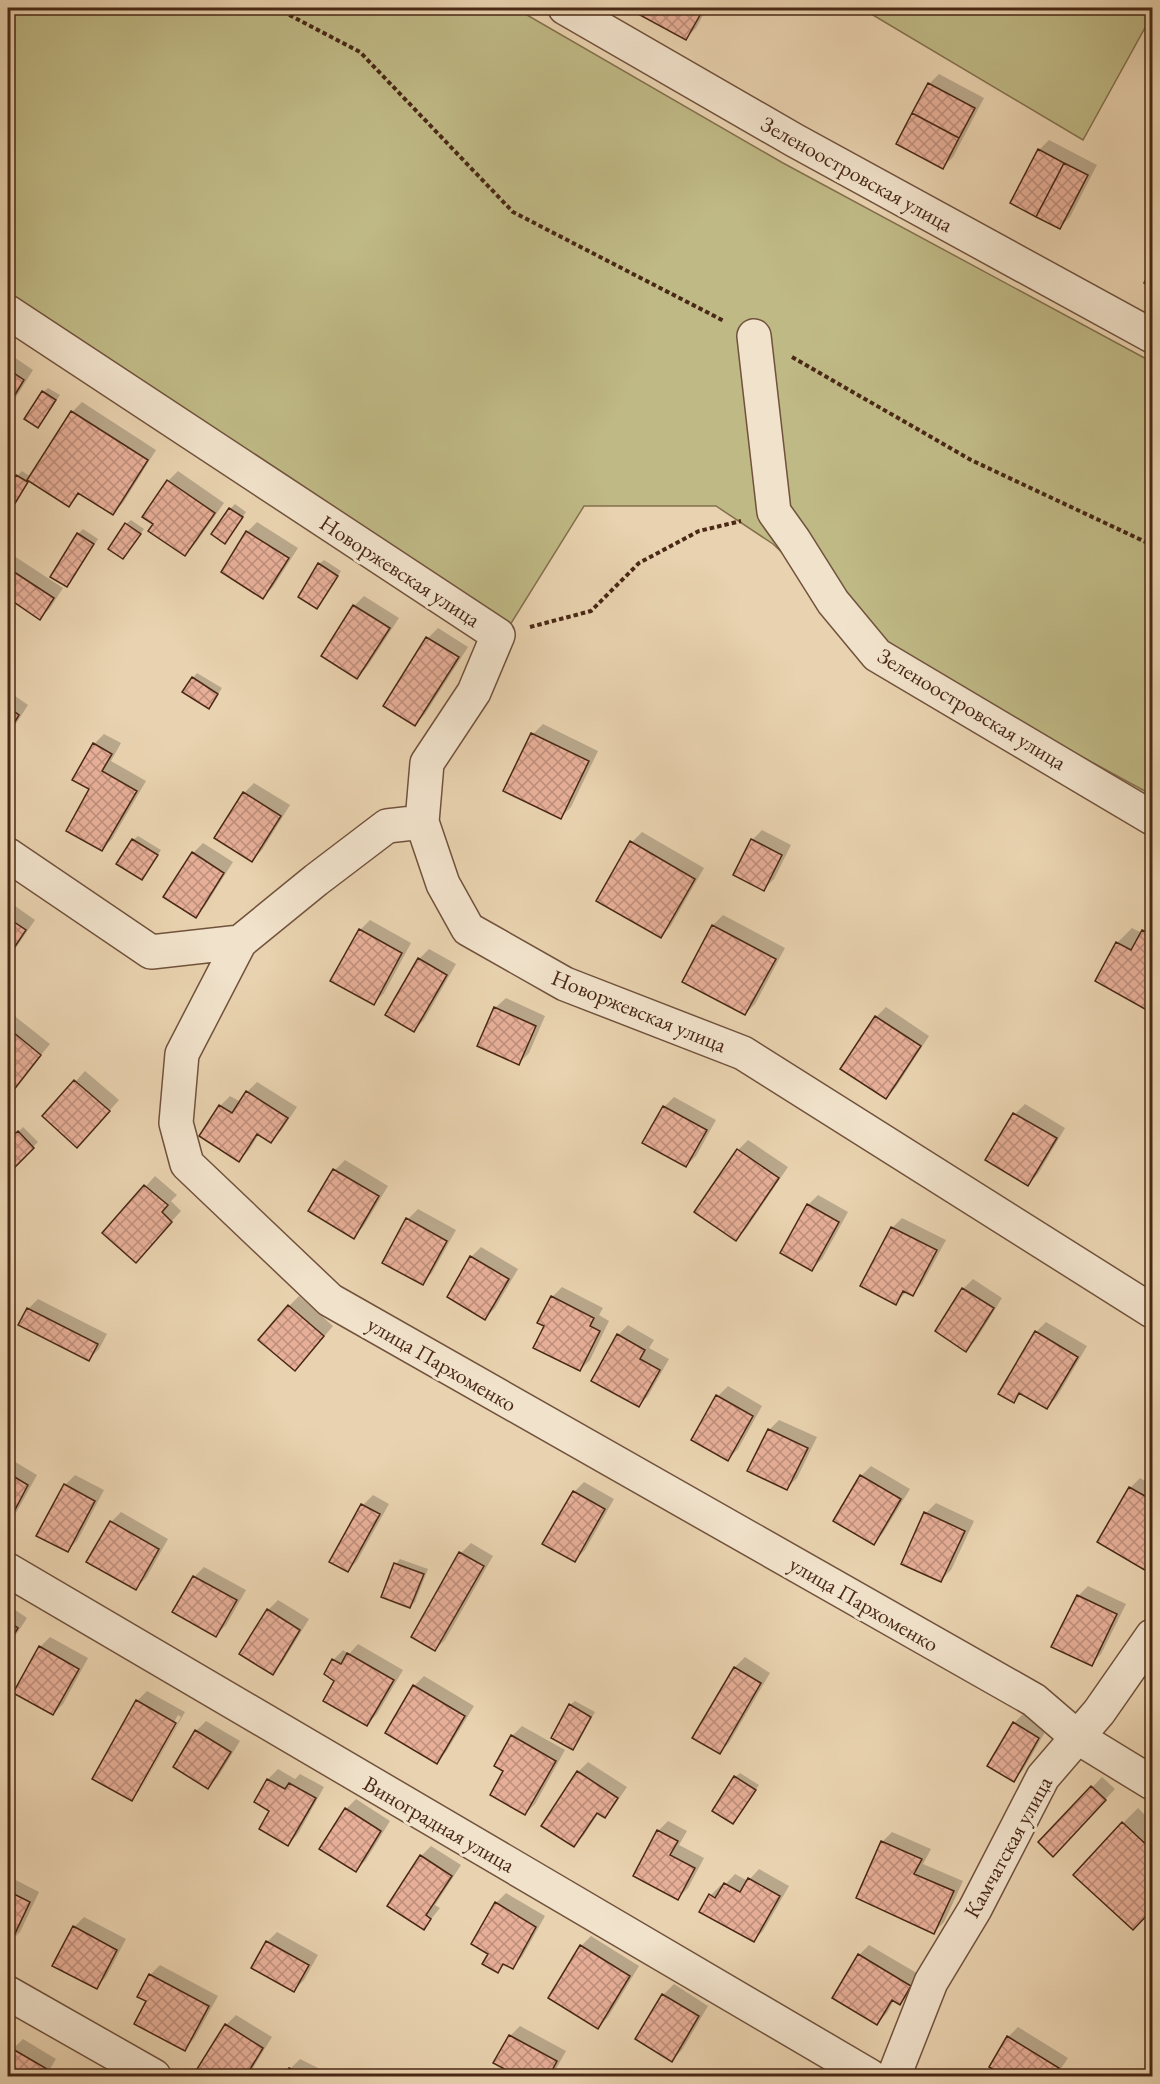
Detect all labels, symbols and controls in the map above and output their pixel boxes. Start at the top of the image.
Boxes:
street label: Зеленоостровская улица [756,109,958,239]
street label: Новоржевская улица [314,508,486,634]
street label: Зеленоостровская улица [872,641,1072,777]
street label: Новоржевская улица [547,963,731,1059]
street label: улица Пархоменко [362,1310,522,1419]
street label: улица Пархоменко [784,1550,944,1659]
street label: Виноградная улица [358,1769,520,1879]
street label: Камчатская улица [957,1771,1059,1923]

